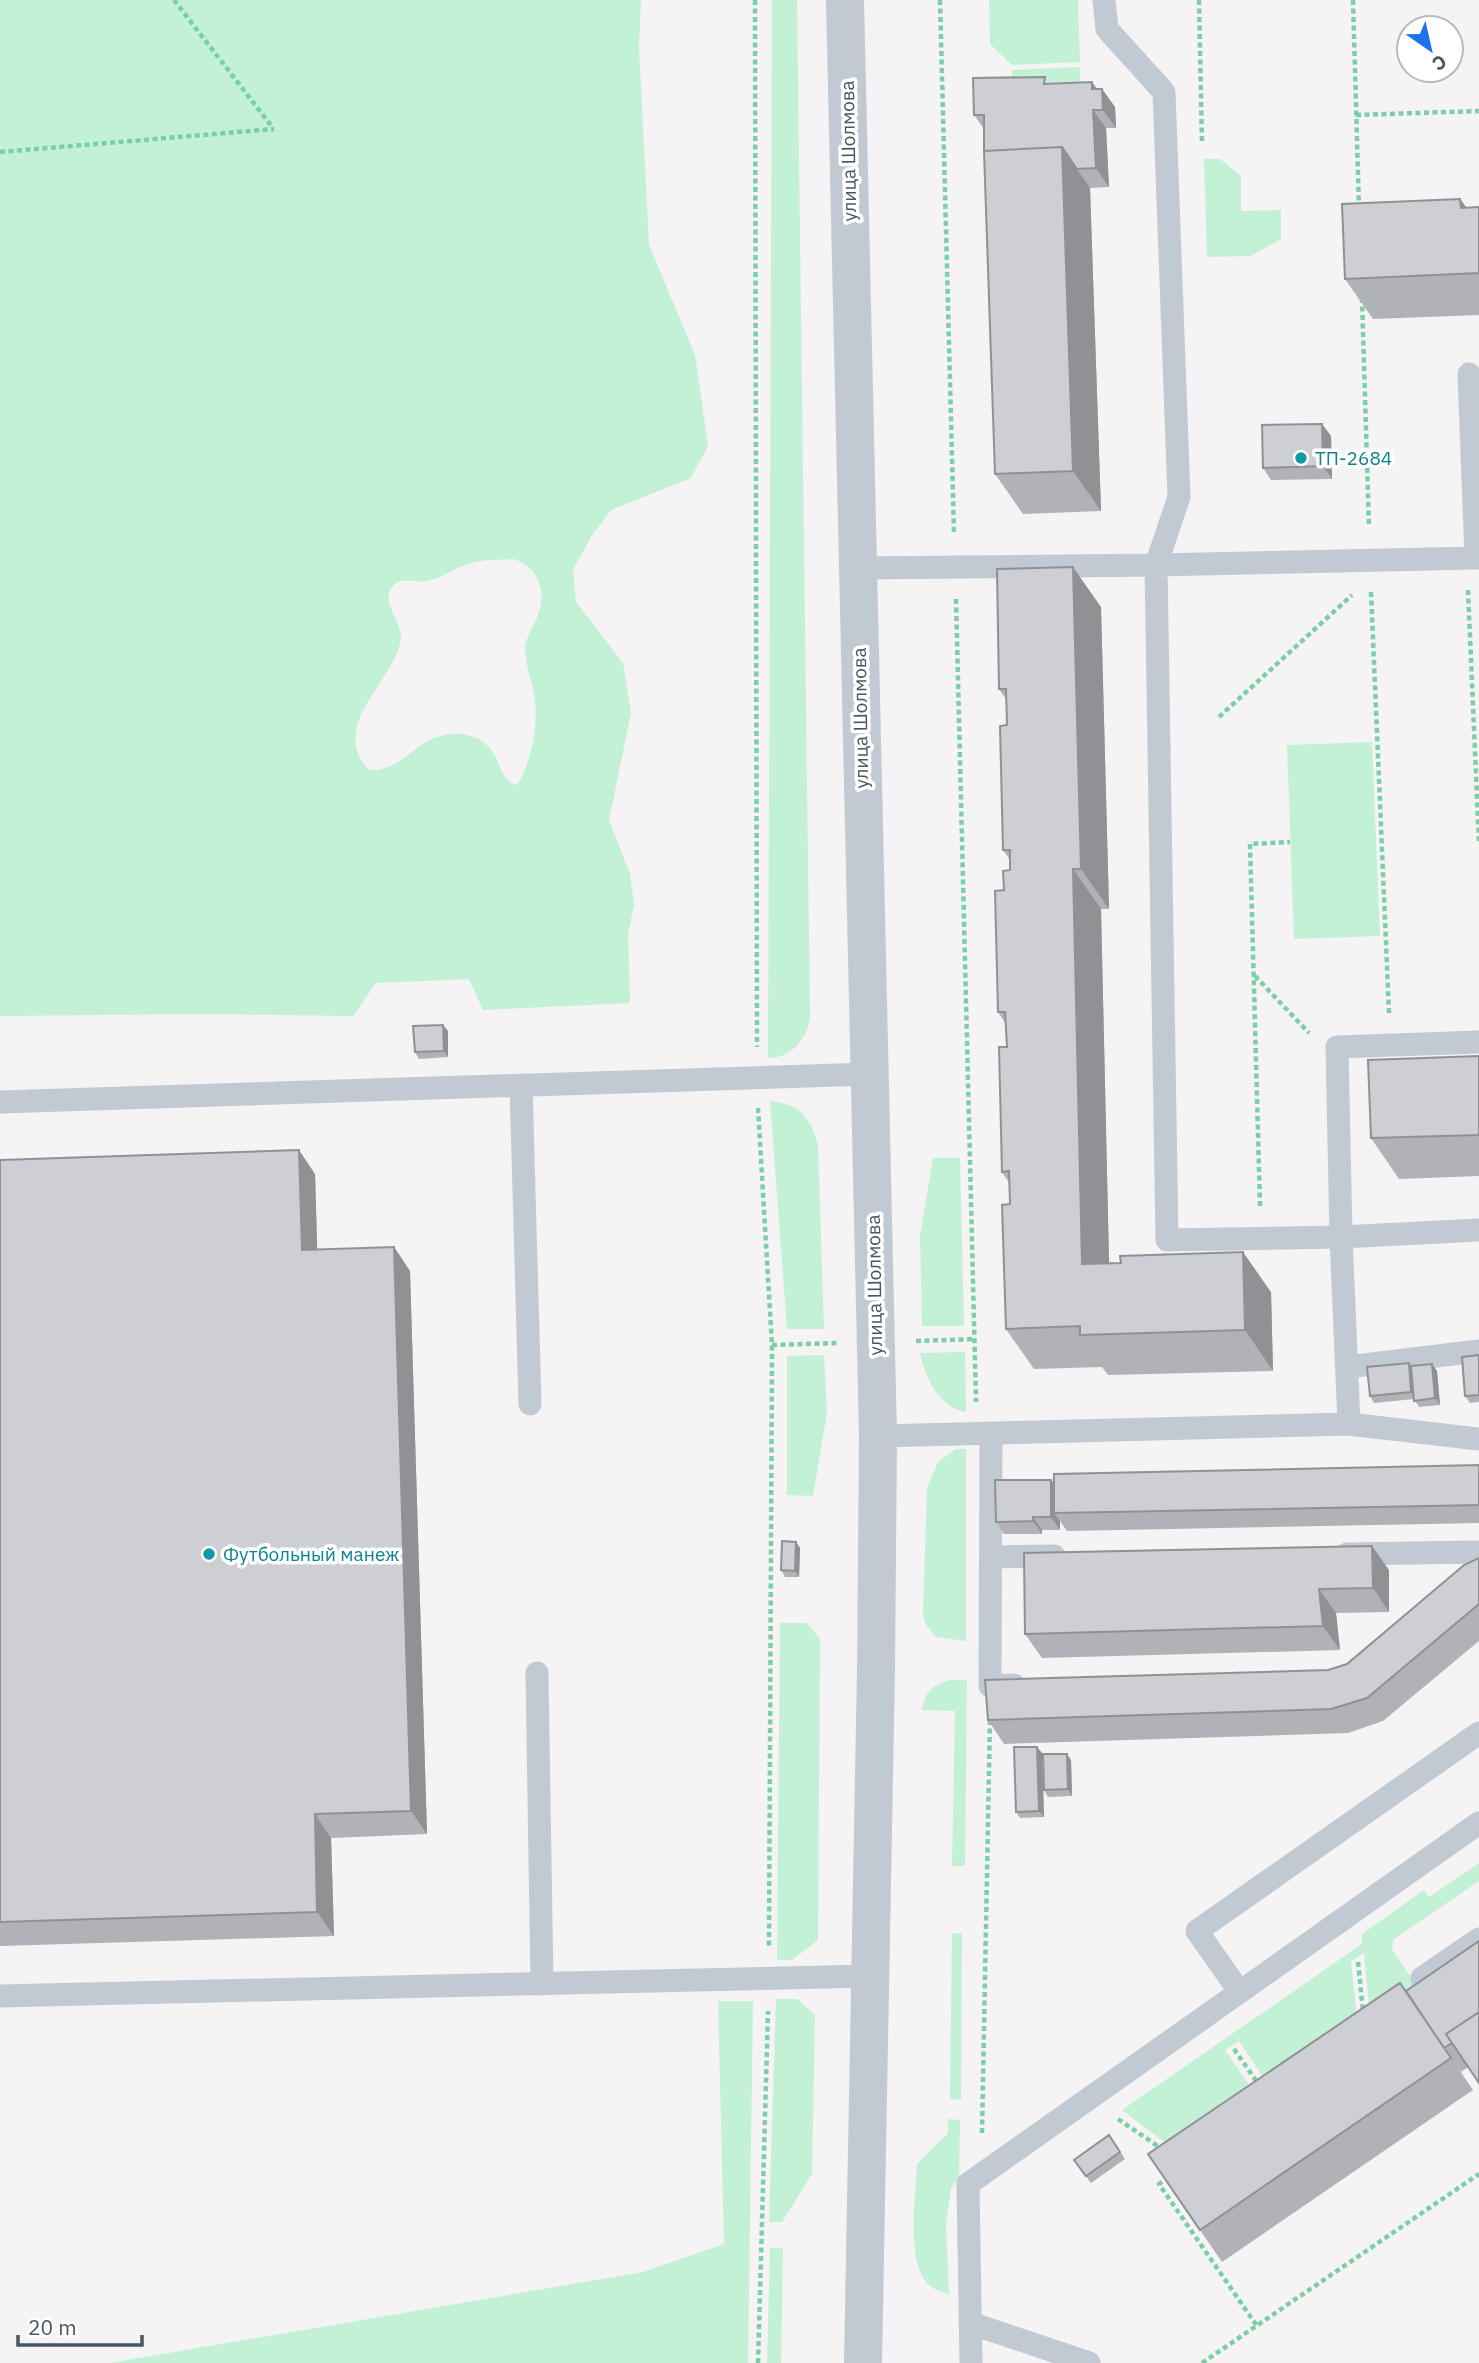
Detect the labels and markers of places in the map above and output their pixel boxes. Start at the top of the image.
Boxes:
place label: ТП-2684 [1315,446,1392,470]
marker: ТП-2684 [1293,450,1309,466]
place label: Футбольный манеж [223,1542,400,1566]
marker: Футбольный манеж [201,1546,217,1562]

